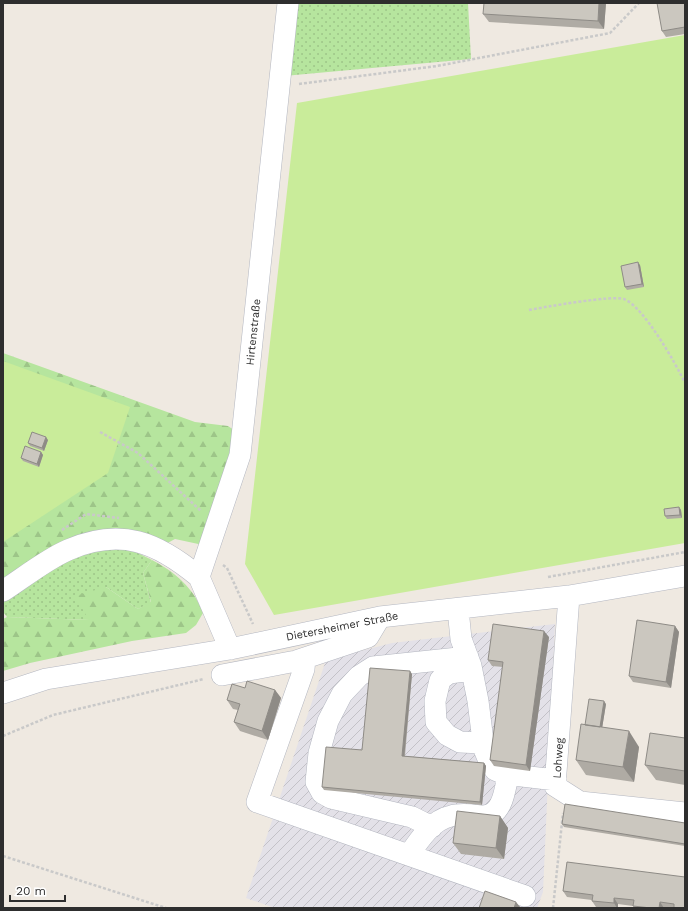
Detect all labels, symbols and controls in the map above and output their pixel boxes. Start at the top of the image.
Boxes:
street label: Hirtenstraße [244,298,263,366]
street label: Dietersheimer Straße [285,609,399,644]
street label: Lohweg [551,737,566,779]
scale bar [10,877,65,903]
text: 20 m [16,884,46,898]

